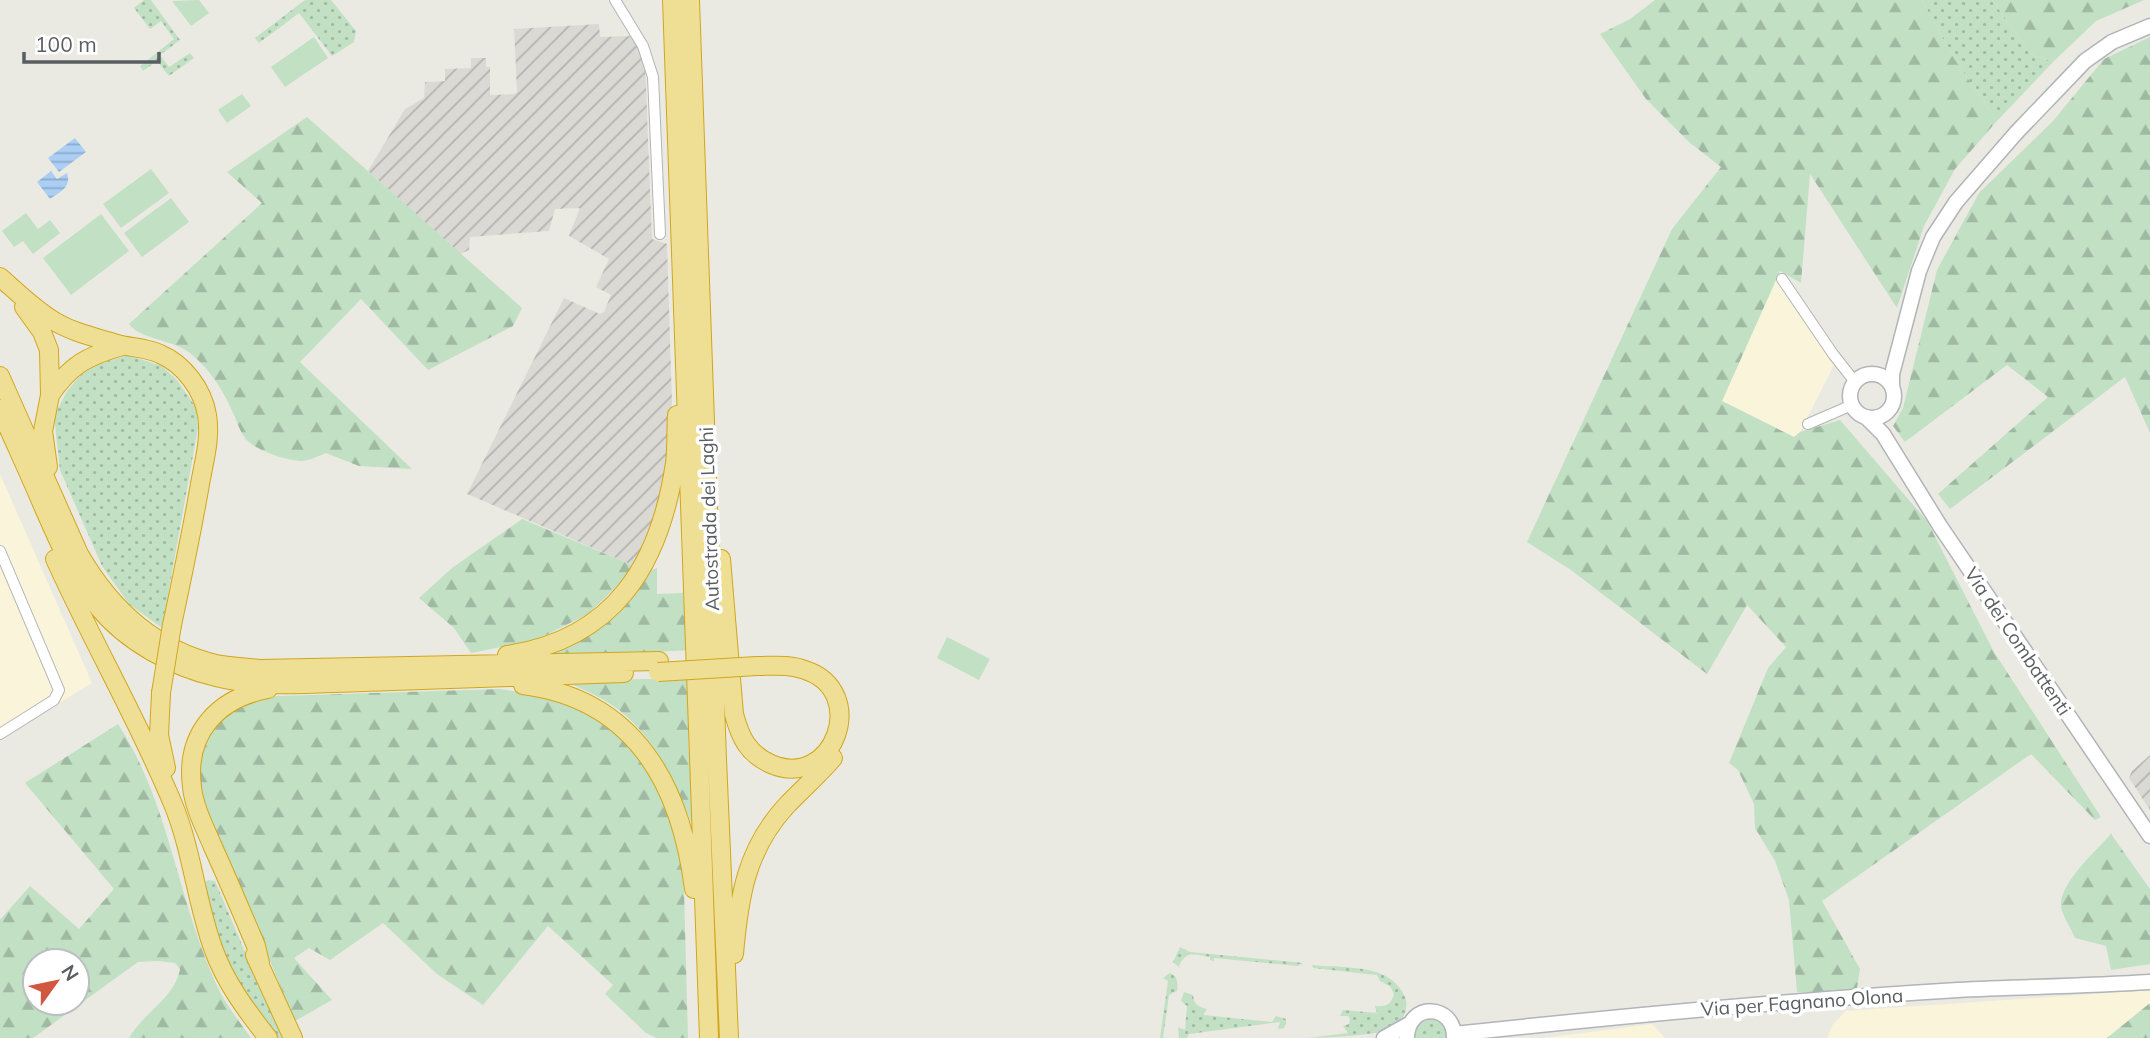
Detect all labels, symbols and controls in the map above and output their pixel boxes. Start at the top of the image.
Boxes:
scale bar [24,21,159,65]
text: 100 m [35,31,97,57]
street label: Autostrada dei Laghi [694,426,724,612]
street label: Via dei Combattenti [1960,562,2076,720]
north arrow [21,947,91,1017]
text: N [56,960,84,985]
street label: Via per Fagnano Olona [1700,983,1904,1021]

